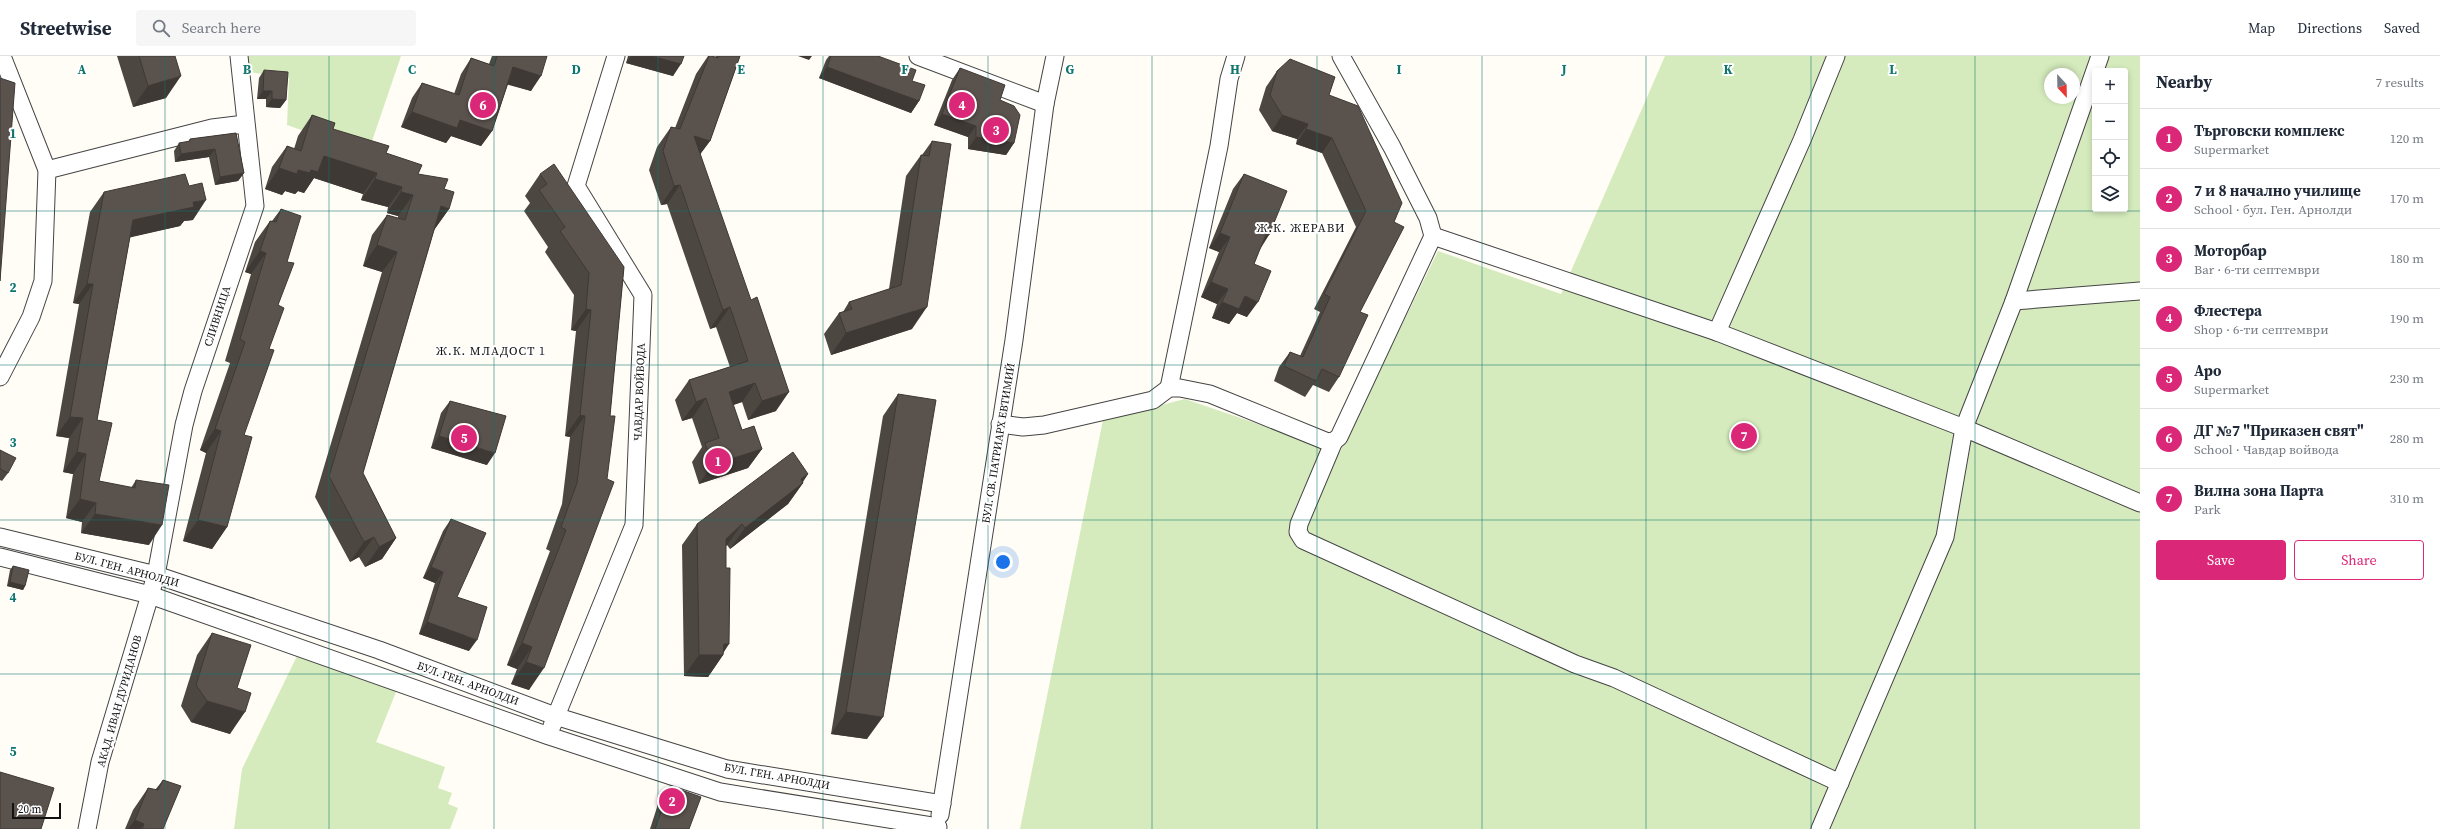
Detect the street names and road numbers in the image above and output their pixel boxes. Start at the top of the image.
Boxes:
street label: СЛИВНИЦА [201,283,235,349]
street label: ЧАВДАР ВОЙВОДА [630,342,649,441]
street label: БУЛ. СВ. ПАТРИАРХ ЕВТИМИЙ [978,362,1019,524]
street label: БУЛ. ГЕН. АРНОЛДИ [73,548,181,591]
street label: АКАД. ИВАН ДУРИДАНОВ [93,633,146,769]
street label: БУЛ. ГЕН. АРНОЛДИ [415,658,521,709]
street label: БУЛ. ГЕН. АРНОЛДИ [723,760,831,793]

